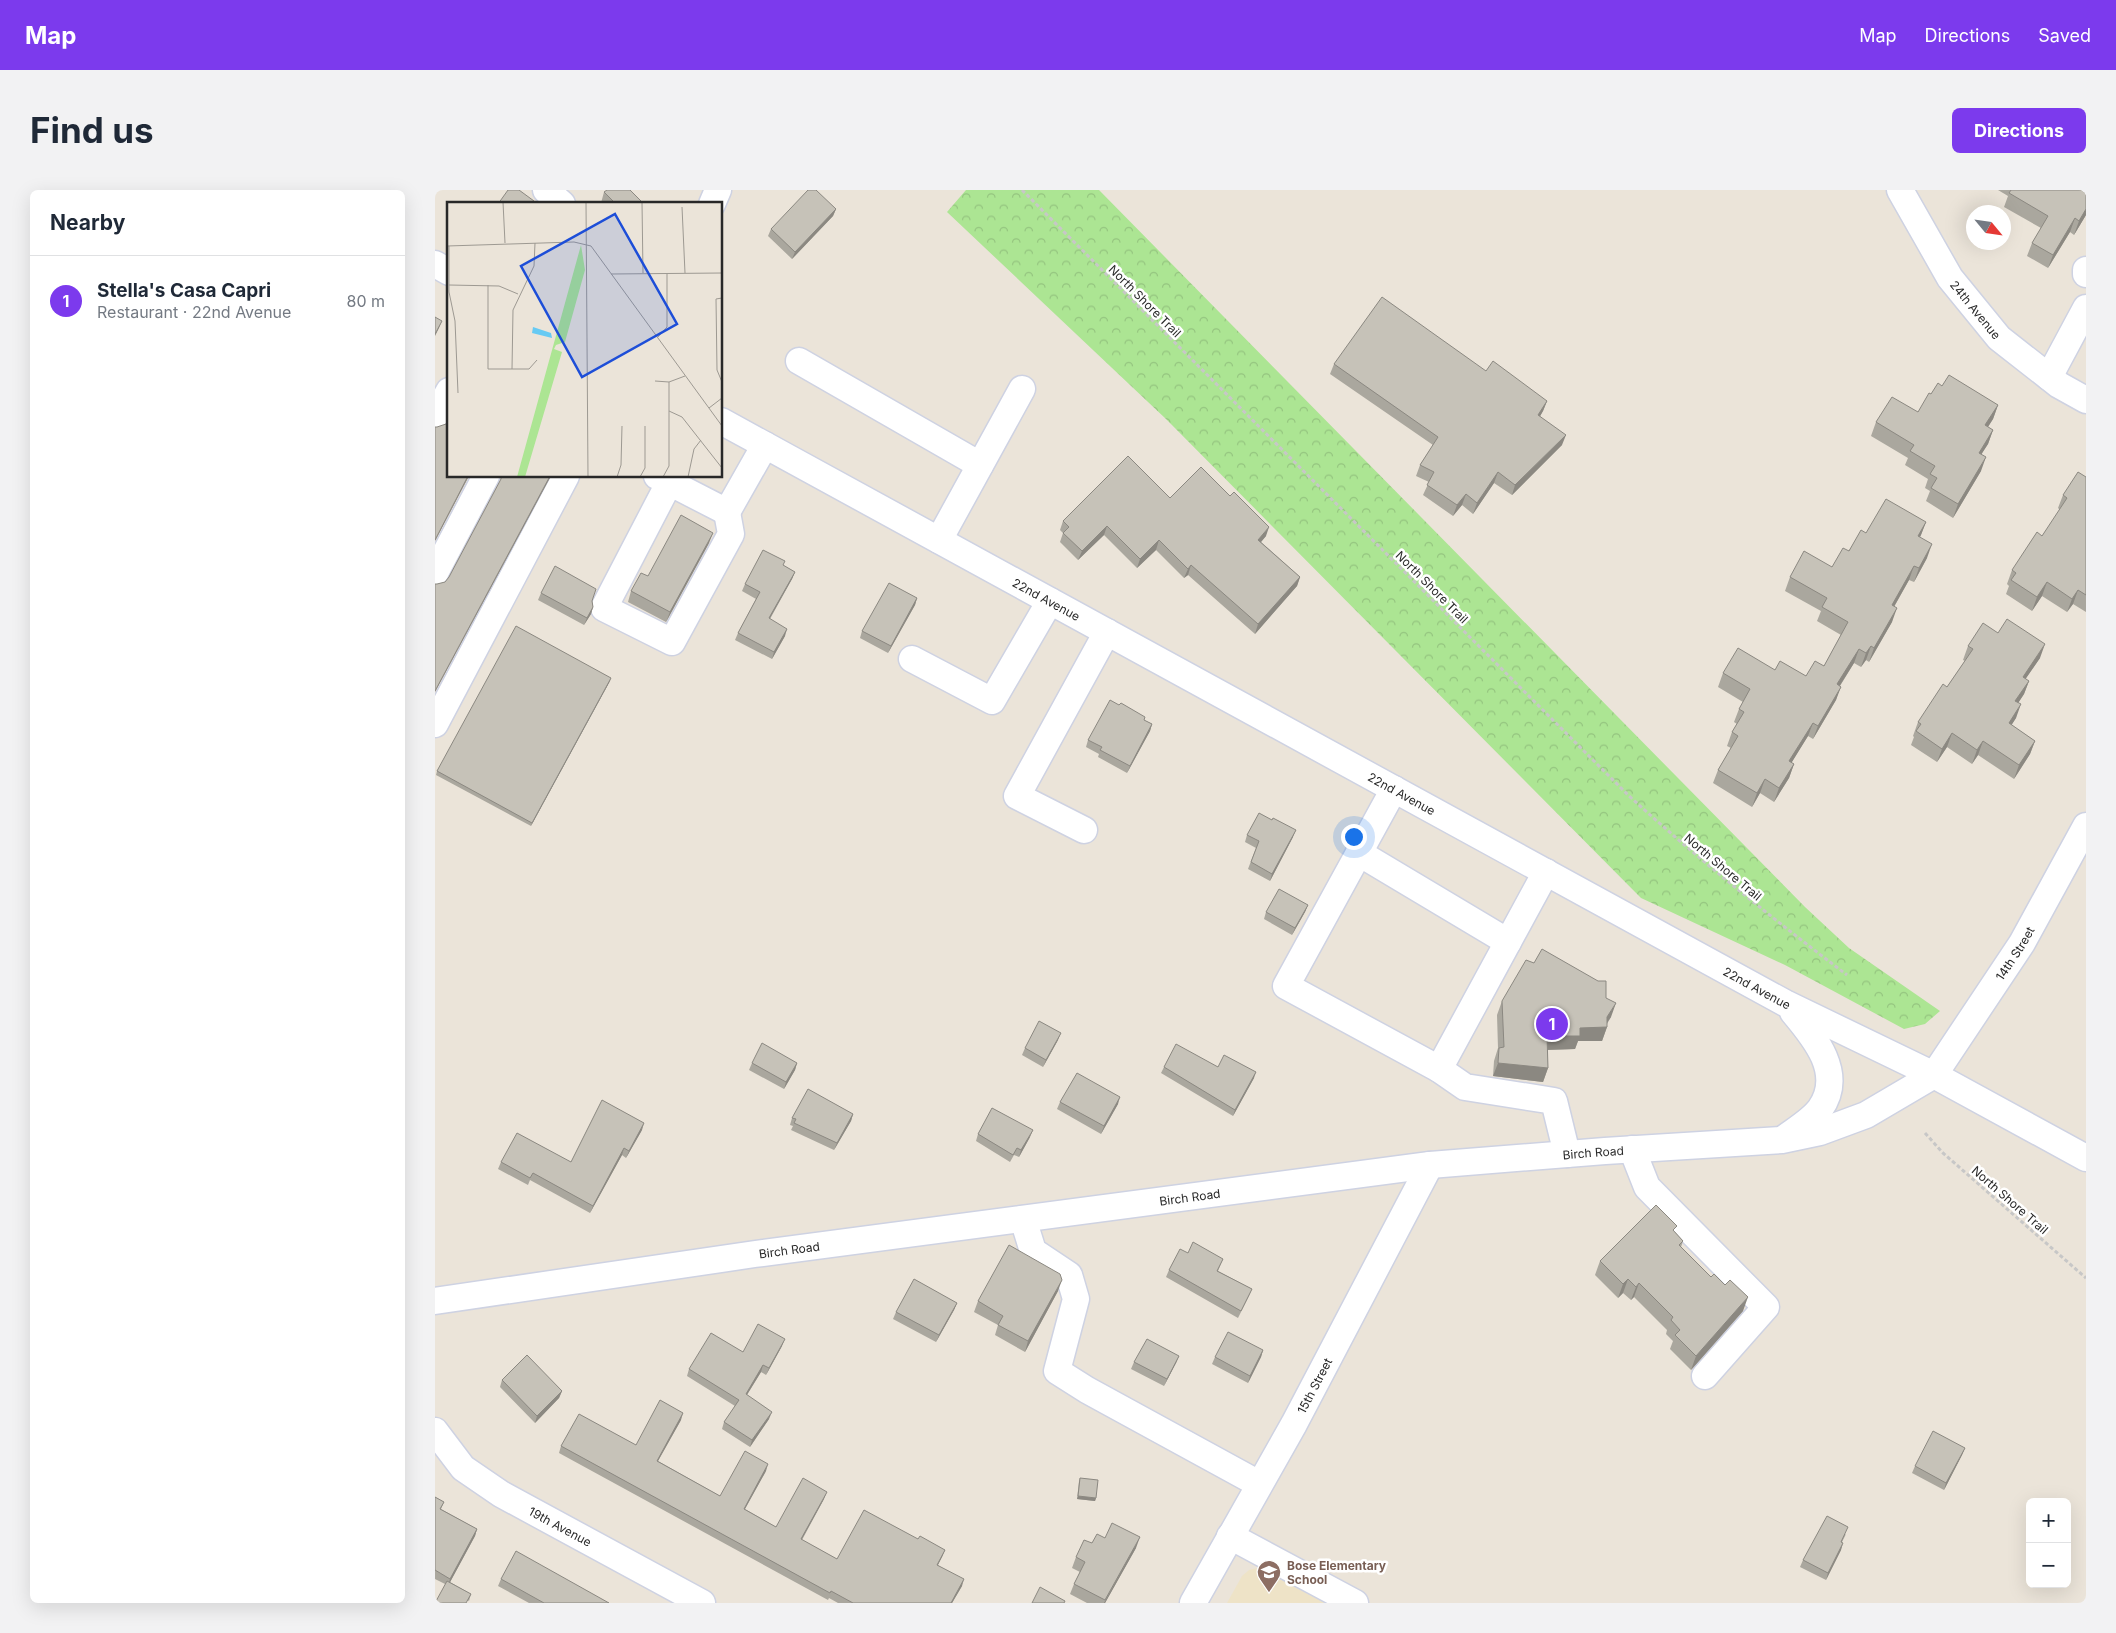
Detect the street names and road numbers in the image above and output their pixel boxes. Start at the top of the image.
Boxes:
street label: North Shore Trail [1106,262,1184,340]
street label: 24th Avenue [1947,277,2004,342]
street label: North Shore Trail [1393,548,1471,626]
street label: 22nd Avenue [1010,575,1083,624]
street label: 22nd Avenue [1365,769,1438,818]
street label: North Shore Trail [1681,830,1765,904]
street label: 14th Street [1992,924,2037,983]
street label: 22nd Avenue [1721,963,1793,1012]
street label: Birch Road [1562,1142,1624,1162]
street label: North Shore Trail [1969,1163,2051,1237]
street label: Birch Road [1158,1185,1221,1208]
street label: Birch Road [758,1238,821,1261]
street label: 15th Street [1294,1355,1335,1416]
street label: 19th Avenue [526,1503,594,1549]

